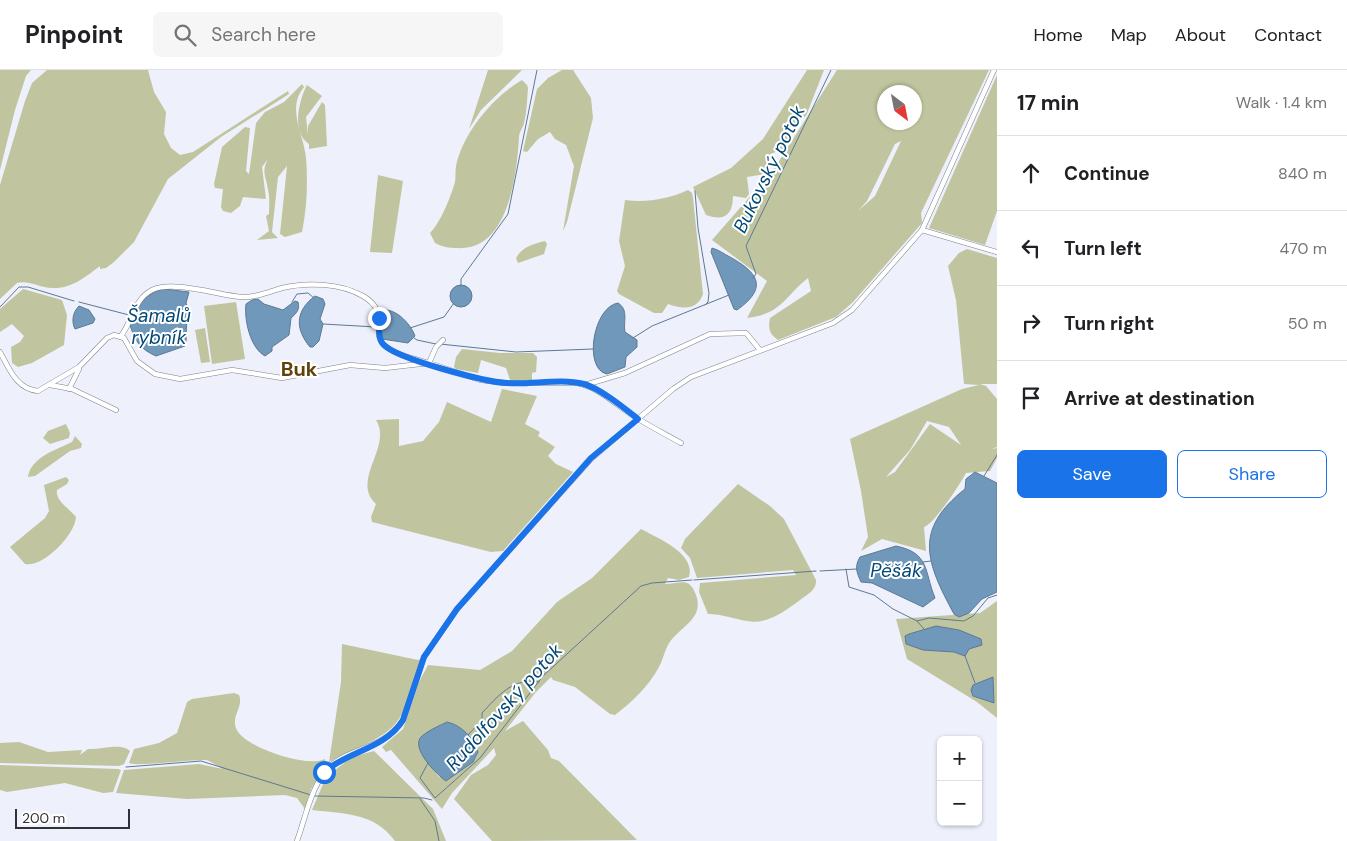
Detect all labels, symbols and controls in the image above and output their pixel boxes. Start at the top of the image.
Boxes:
search box [153,12,503,57]
text: Pinpoint [25,19,123,50]
icon: search [171,21,199,49]
text: Search here [211,22,316,47]
text: Home [1033,23,1083,47]
text: Map [1111,23,1147,47]
text: About [1175,23,1226,47]
text: Contact [1254,23,1322,47]
north arrow [877,85,922,130]
text: 17 min [1017,89,1079,117]
text: Walk · 1.4 km [1236,92,1327,113]
water label: Bukovský potok [727,101,811,237]
icon: ahead [1017,159,1045,187]
text: Continue [1064,161,1150,186]
text: 840 m [1278,163,1327,184]
icon: left [1017,234,1045,262]
text: Turn left [1064,236,1142,261]
text: 470 m [1280,238,1327,259]
water label: Šamalů rybník [127,303,191,350]
route end [368,307,391,330]
icon: right [1017,309,1045,337]
text: Turn right [1064,311,1154,336]
text: 50 m [1288,313,1327,334]
district label: Buk [281,356,318,382]
icon: arrive [1017,384,1045,412]
text: Arrive at destination [1064,386,1255,411]
button: Save [1017,450,1167,498]
button: Share [1177,450,1327,498]
water label: Pěšák [870,558,922,583]
water label: Rudolfovský potok [440,638,568,776]
map controls [937,736,982,826]
button: + [937,736,982,781]
route start [313,761,336,784]
button: − [937,781,982,826]
scale bar [15,806,130,829]
text: 200 m [22,809,65,827]

